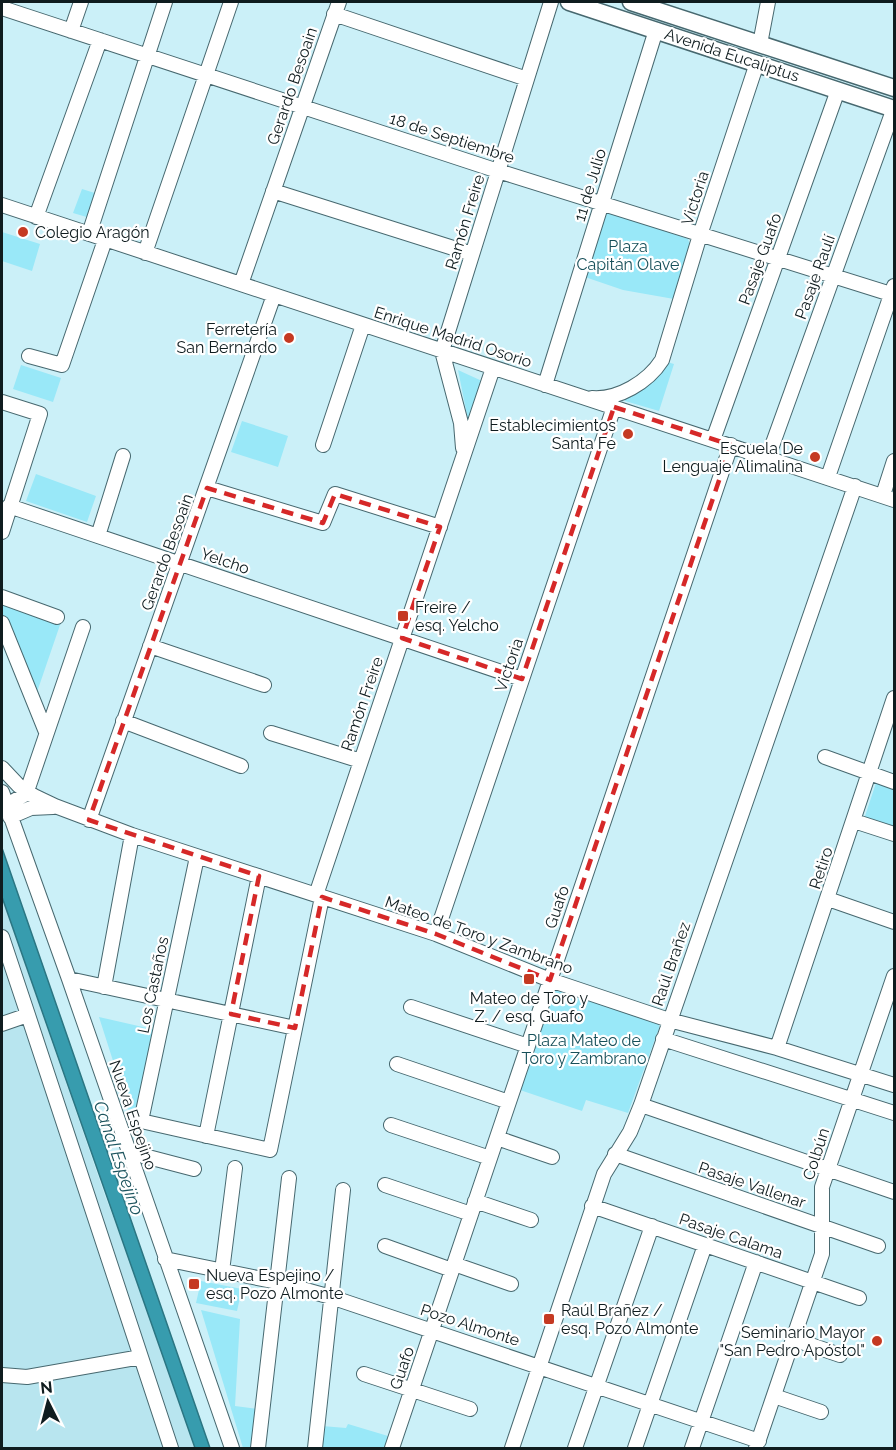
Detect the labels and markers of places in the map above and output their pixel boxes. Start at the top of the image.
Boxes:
place label: Colegio Aragón [35,223,150,242]
marker: Colegio Aragón [16,225,30,239]
place label: Ferretería San Bernardo [177,320,277,357]
marker: Ferretería San Bernardo [282,331,296,345]
place label: Establecimientos Santa Fe [489,416,616,453]
marker: Establecimientos Santa Fe [621,427,635,441]
place label: Escuela De Lenguaje Alimalina [662,439,803,476]
marker: Escuela De Lenguaje Alimalina [808,450,822,464]
place label: Freire / esq. Yelcho [415,598,499,635]
marker: Freire / esq. Yelcho [396,609,410,623]
marker: Mateo de Toro y Z. / esq. Guafo [522,972,536,986]
place label: Mateo de Toro y Z. / esq. Guafo [470,989,589,1026]
place label: Nueva Espejino / esq. Pozo Almonte [206,1266,343,1303]
marker: Nueva Espejino / esq. Pozo Almonte [187,1277,201,1291]
place label: Raúl Brañez / esq. Pozo Almonte [561,1301,698,1338]
marker: Raúl Brañez / esq. Pozo Almonte [542,1312,556,1326]
place label: Seminario Mayor "San Pedro Apóstol" [719,1323,865,1360]
marker: Seminario Mayor "San Pedro Apóstol" [870,1334,884,1348]

